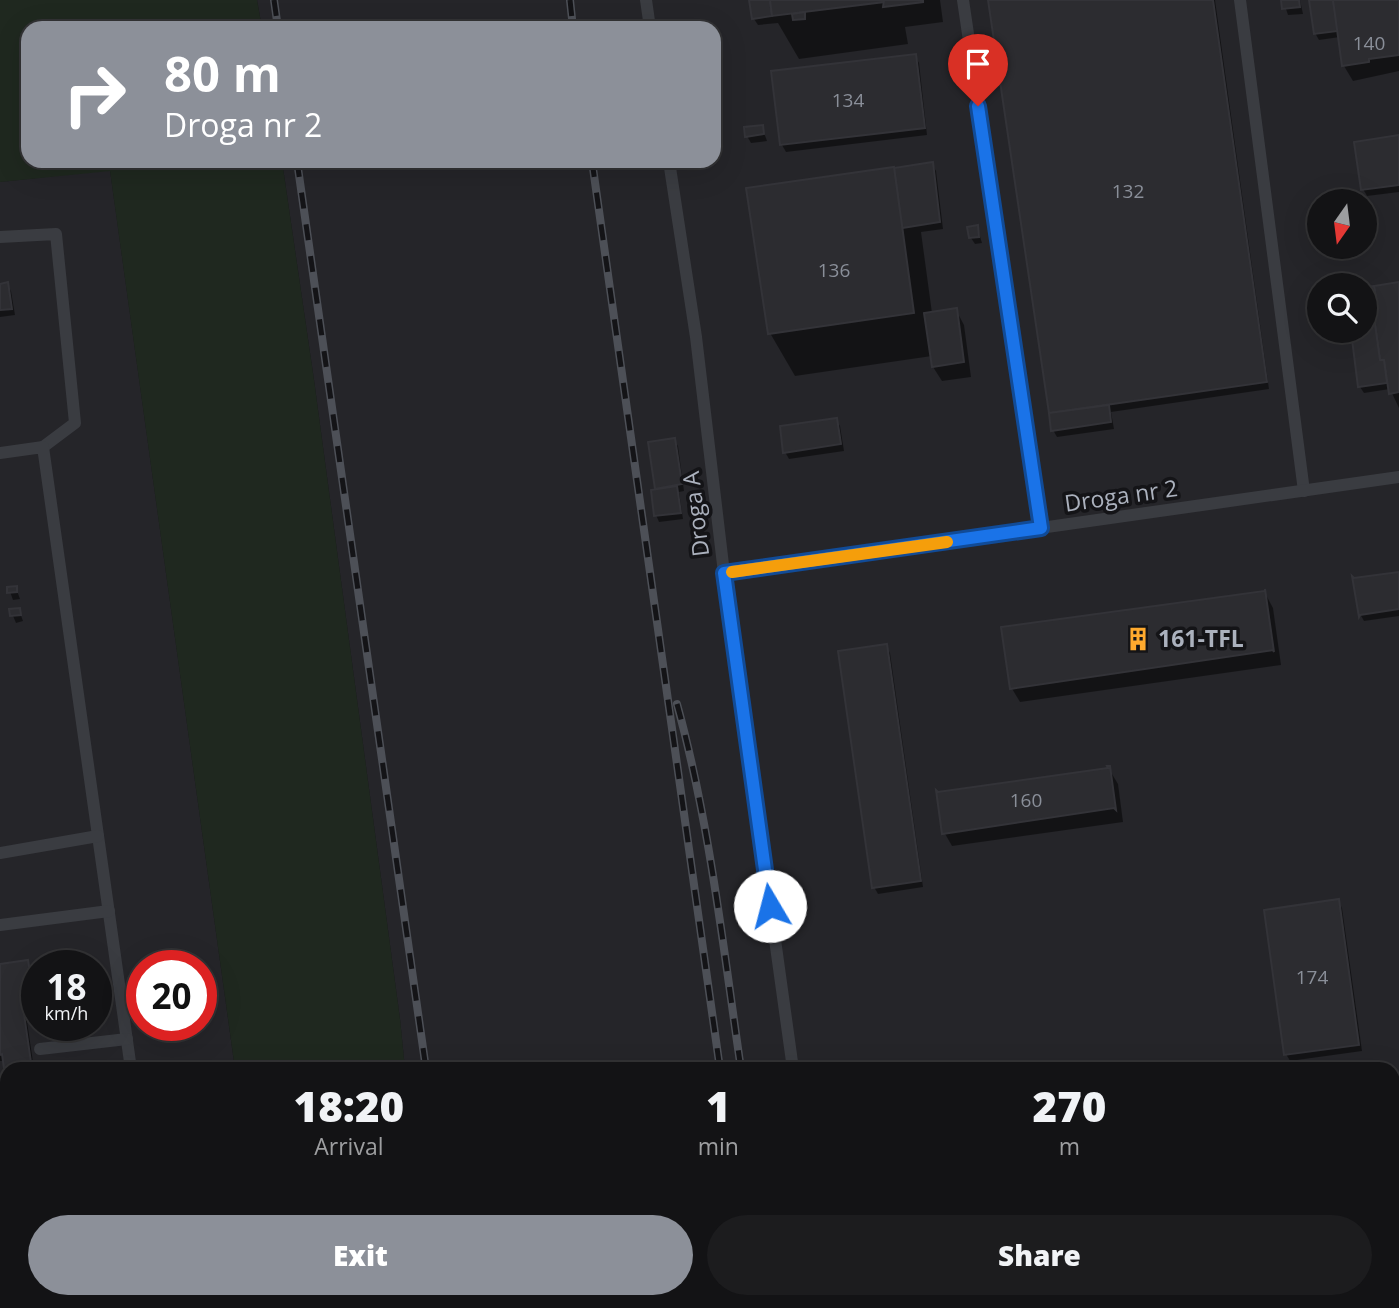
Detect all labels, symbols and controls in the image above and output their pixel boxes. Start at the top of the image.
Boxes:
house number: 140 [1353,30,1385,56]
pin [948,34,1008,106]
text: 80 m [164,40,281,106]
icon: arrive [959,45,997,83]
icon: right [49,49,140,140]
house number: 134 [832,87,864,113]
text: Droga nr 2 [164,103,322,146]
house number: 132 [1112,178,1144,204]
north arrow [1307,189,1377,259]
map controls [1307,189,1377,343]
house number: 136 [818,257,850,283]
button: search [1307,273,1377,343]
street label: Droga A [674,469,716,559]
street label: Droga nr 2 [1062,471,1179,519]
place label: 161-TFL [1158,622,1244,654]
building icon: 161-TFL [1124,625,1152,653]
house number: 160 [1010,787,1042,813]
position arrow [733,869,807,943]
speed limit sign: 20 [126,950,217,1041]
text: 18 [46,963,87,1010]
house number: 174 [1296,964,1328,990]
text: km/h [45,1001,88,1025]
text: 18:20 [294,1077,404,1134]
text: 1 [706,1077,731,1134]
text: 270 [1033,1077,1106,1134]
text: Arrival [314,1130,384,1162]
text: min [698,1130,739,1162]
text: m [1059,1130,1080,1162]
button: Exit [28,1215,693,1295]
button: Share [707,1215,1372,1295]

